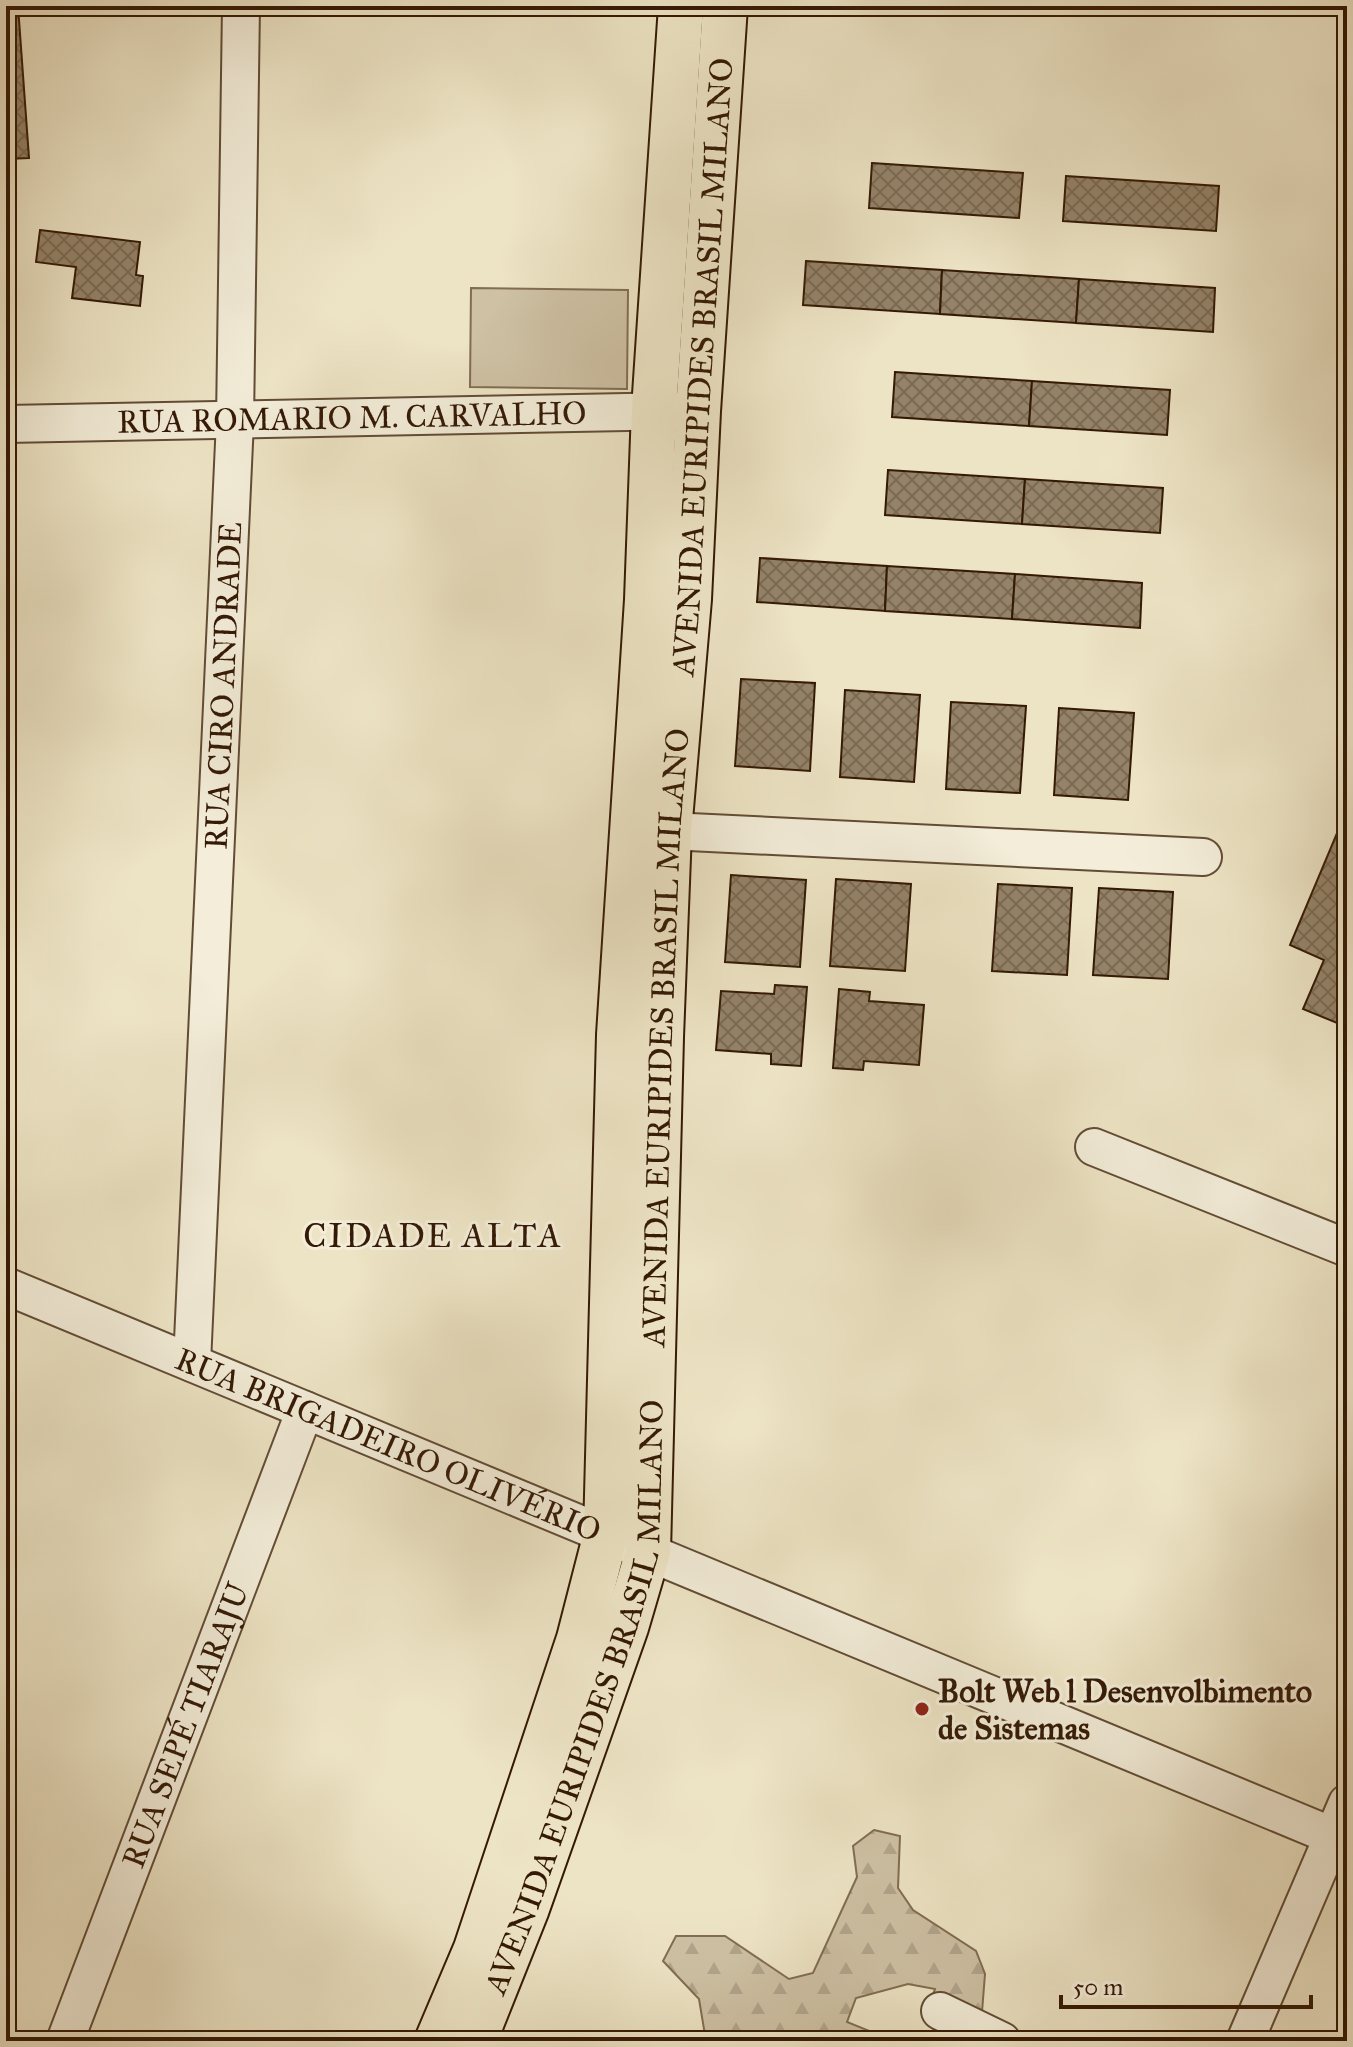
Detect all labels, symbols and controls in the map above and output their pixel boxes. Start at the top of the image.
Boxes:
street label: AVENIDA EURIPIDES BRASIL MILANO [663,56,741,679]
street label: RUA ROMARIO M. CARVALHO [117,393,587,441]
street label: RUA CIRO ANDRADE [196,521,250,850]
street label: AVENIDA EURIPIDES BRASIL MILANO [634,727,697,1349]
district label: CIDADE ALTA [303,1215,563,1256]
street label: RUA BRIGADEIRO OLIVÉRIO [170,1339,607,1550]
street label: AVENIDA EURIPIDES BRASIL MILANO [475,1399,671,2001]
street label: RUA SEPÉ TIARAJU [113,1576,257,1873]
place label: Bolt Web l Desenvolbimento de Sistemas [938,1672,1312,1748]
marker: Bolt Web l Desenvolbimento de Sistemas [913,1700,931,1718]
scale bar [1061,1959,1311,2009]
text: 50 m [1073,1972,1123,2002]

